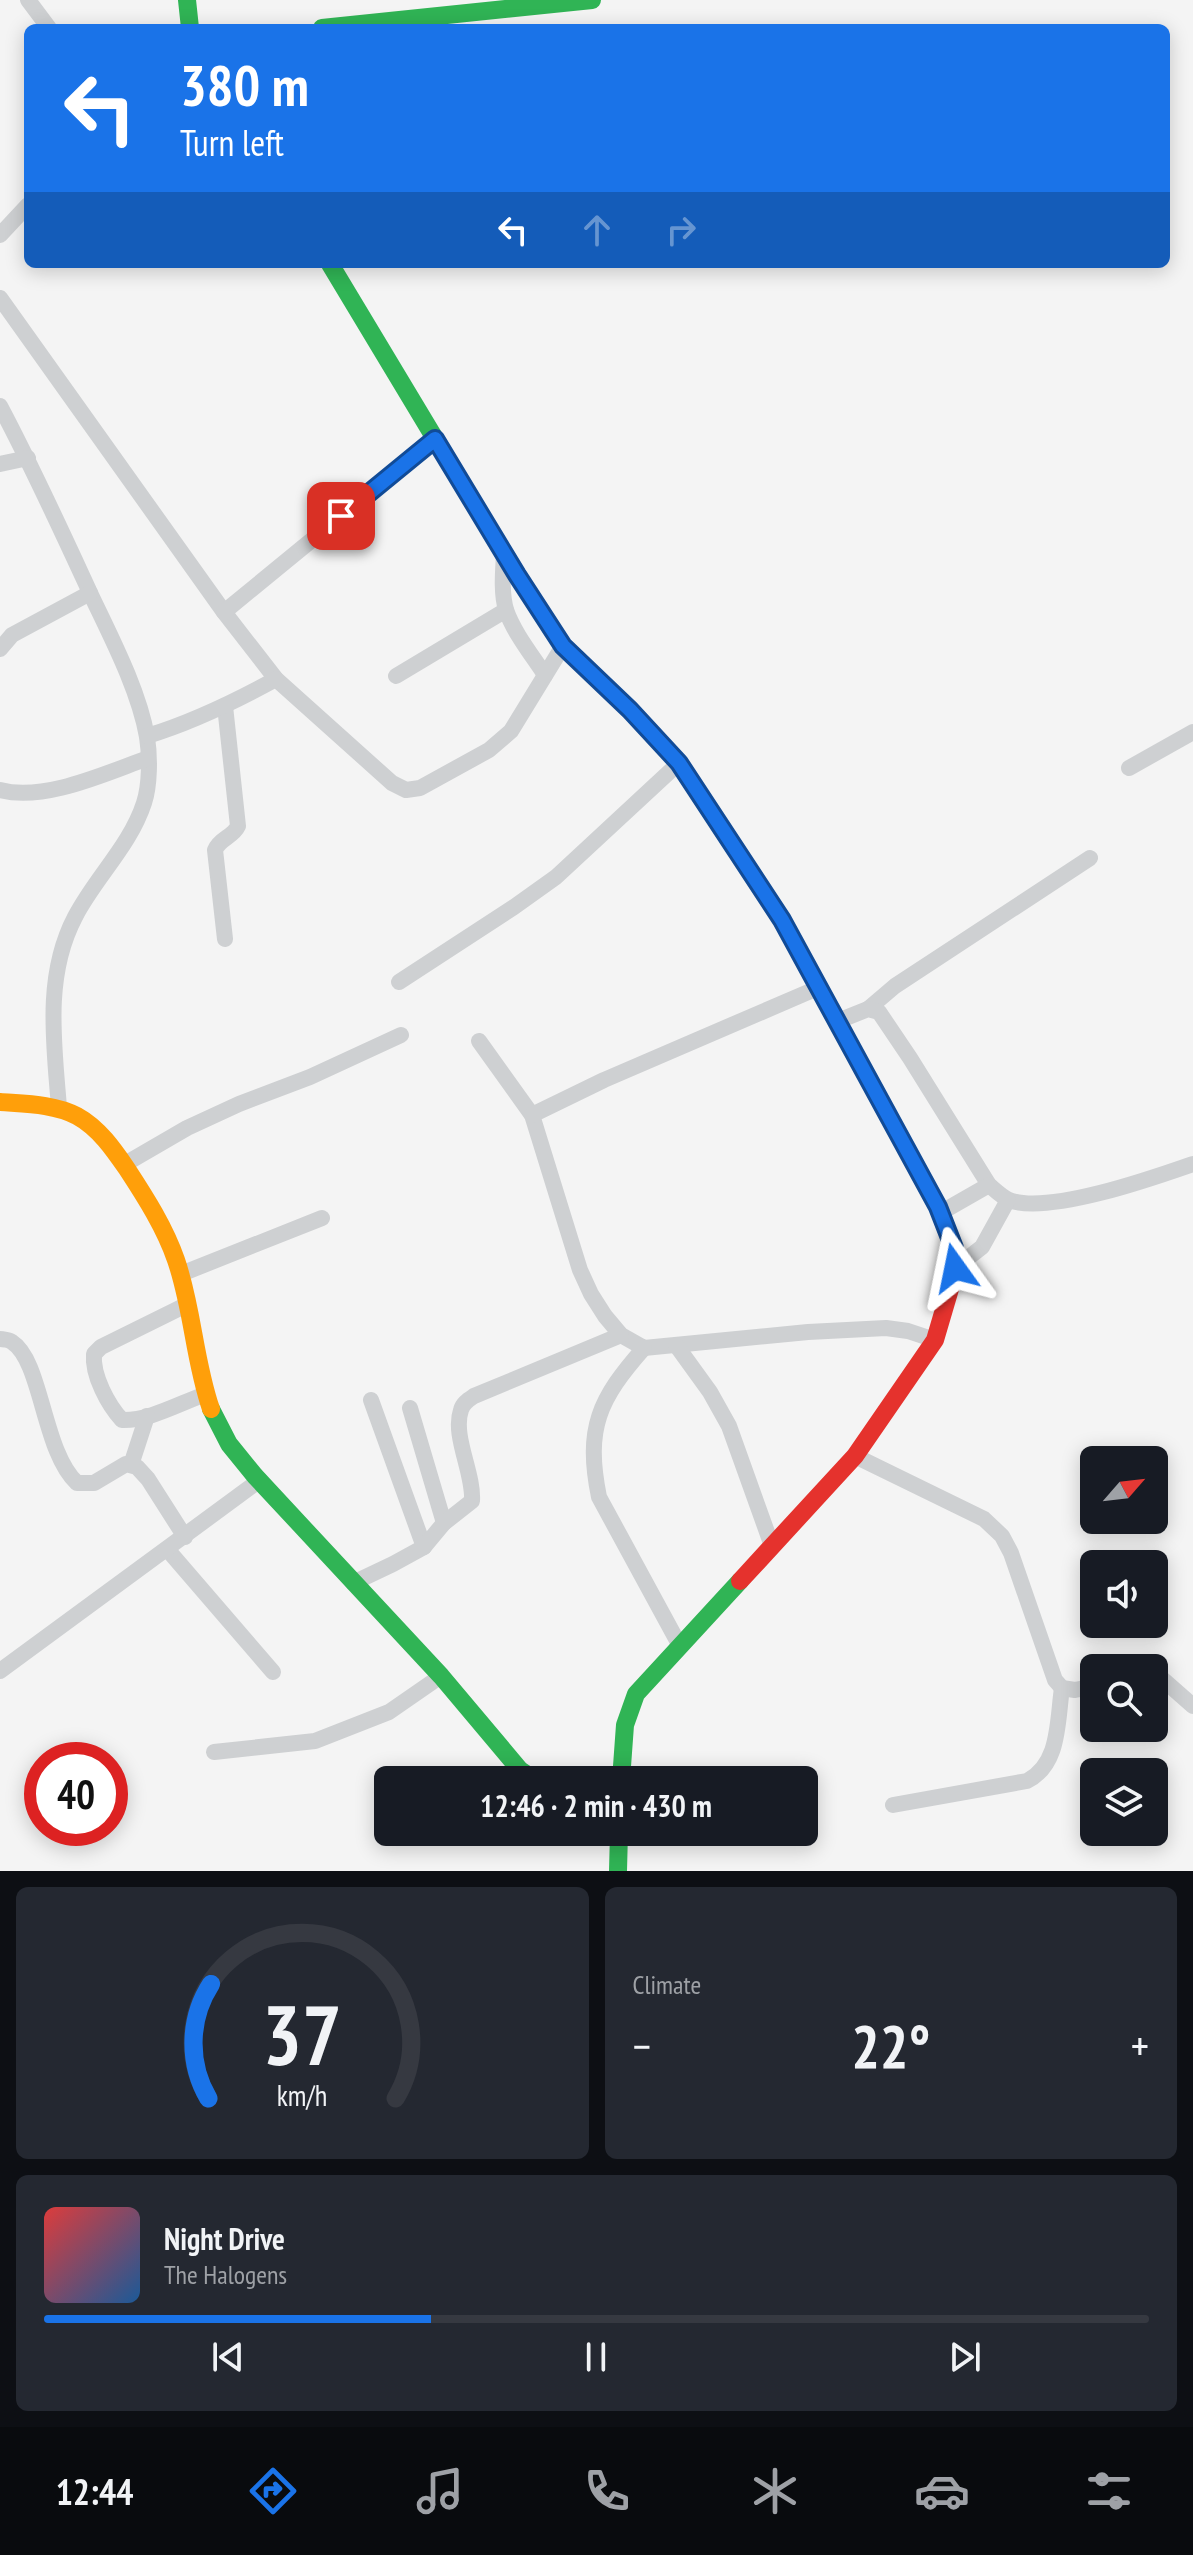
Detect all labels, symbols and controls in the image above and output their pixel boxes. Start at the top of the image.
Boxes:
text: 380 m [180,49,309,121]
icon: left [48,56,152,160]
text: Turn left [180,119,284,166]
icon: left [491,208,535,252]
icon: ahead [575,208,619,252]
icon: right [659,208,703,252]
pin [307,482,375,550]
icon: arrive [319,494,363,538]
position arrow [913,1226,997,1310]
north arrow [1080,1446,1168,1534]
map controls [1080,1446,1168,1846]
button: sound [1080,1550,1168,1638]
button: search [1080,1654,1168,1742]
speed limit sign: 40 [24,1742,128,1846]
button: layers [1080,1758,1168,1846]
text: 12:46 · 2 min · 430 m [480,1786,712,1825]
text: Climate [633,1968,701,2001]
text: 37 [262,1980,342,2088]
text: 22° [851,2007,930,2085]
text: − [633,2017,651,2074]
text: + [1131,2017,1149,2074]
text: km/h [277,2077,328,2114]
text: Night Drive [164,2219,285,2258]
text: The Halogens [164,2258,287,2291]
icon: previous [206,2335,250,2379]
icon: pause [574,2335,618,2379]
icon: next [943,2335,987,2379]
icon: directions [245,2463,301,2519]
icon: music [412,2463,468,2519]
icon: phone [579,2463,635,2519]
icon: climate [747,2463,803,2519]
icon: car [914,2463,970,2519]
icon: filters [1081,2463,1137,2519]
text: 12:44 [56,2468,134,2515]

